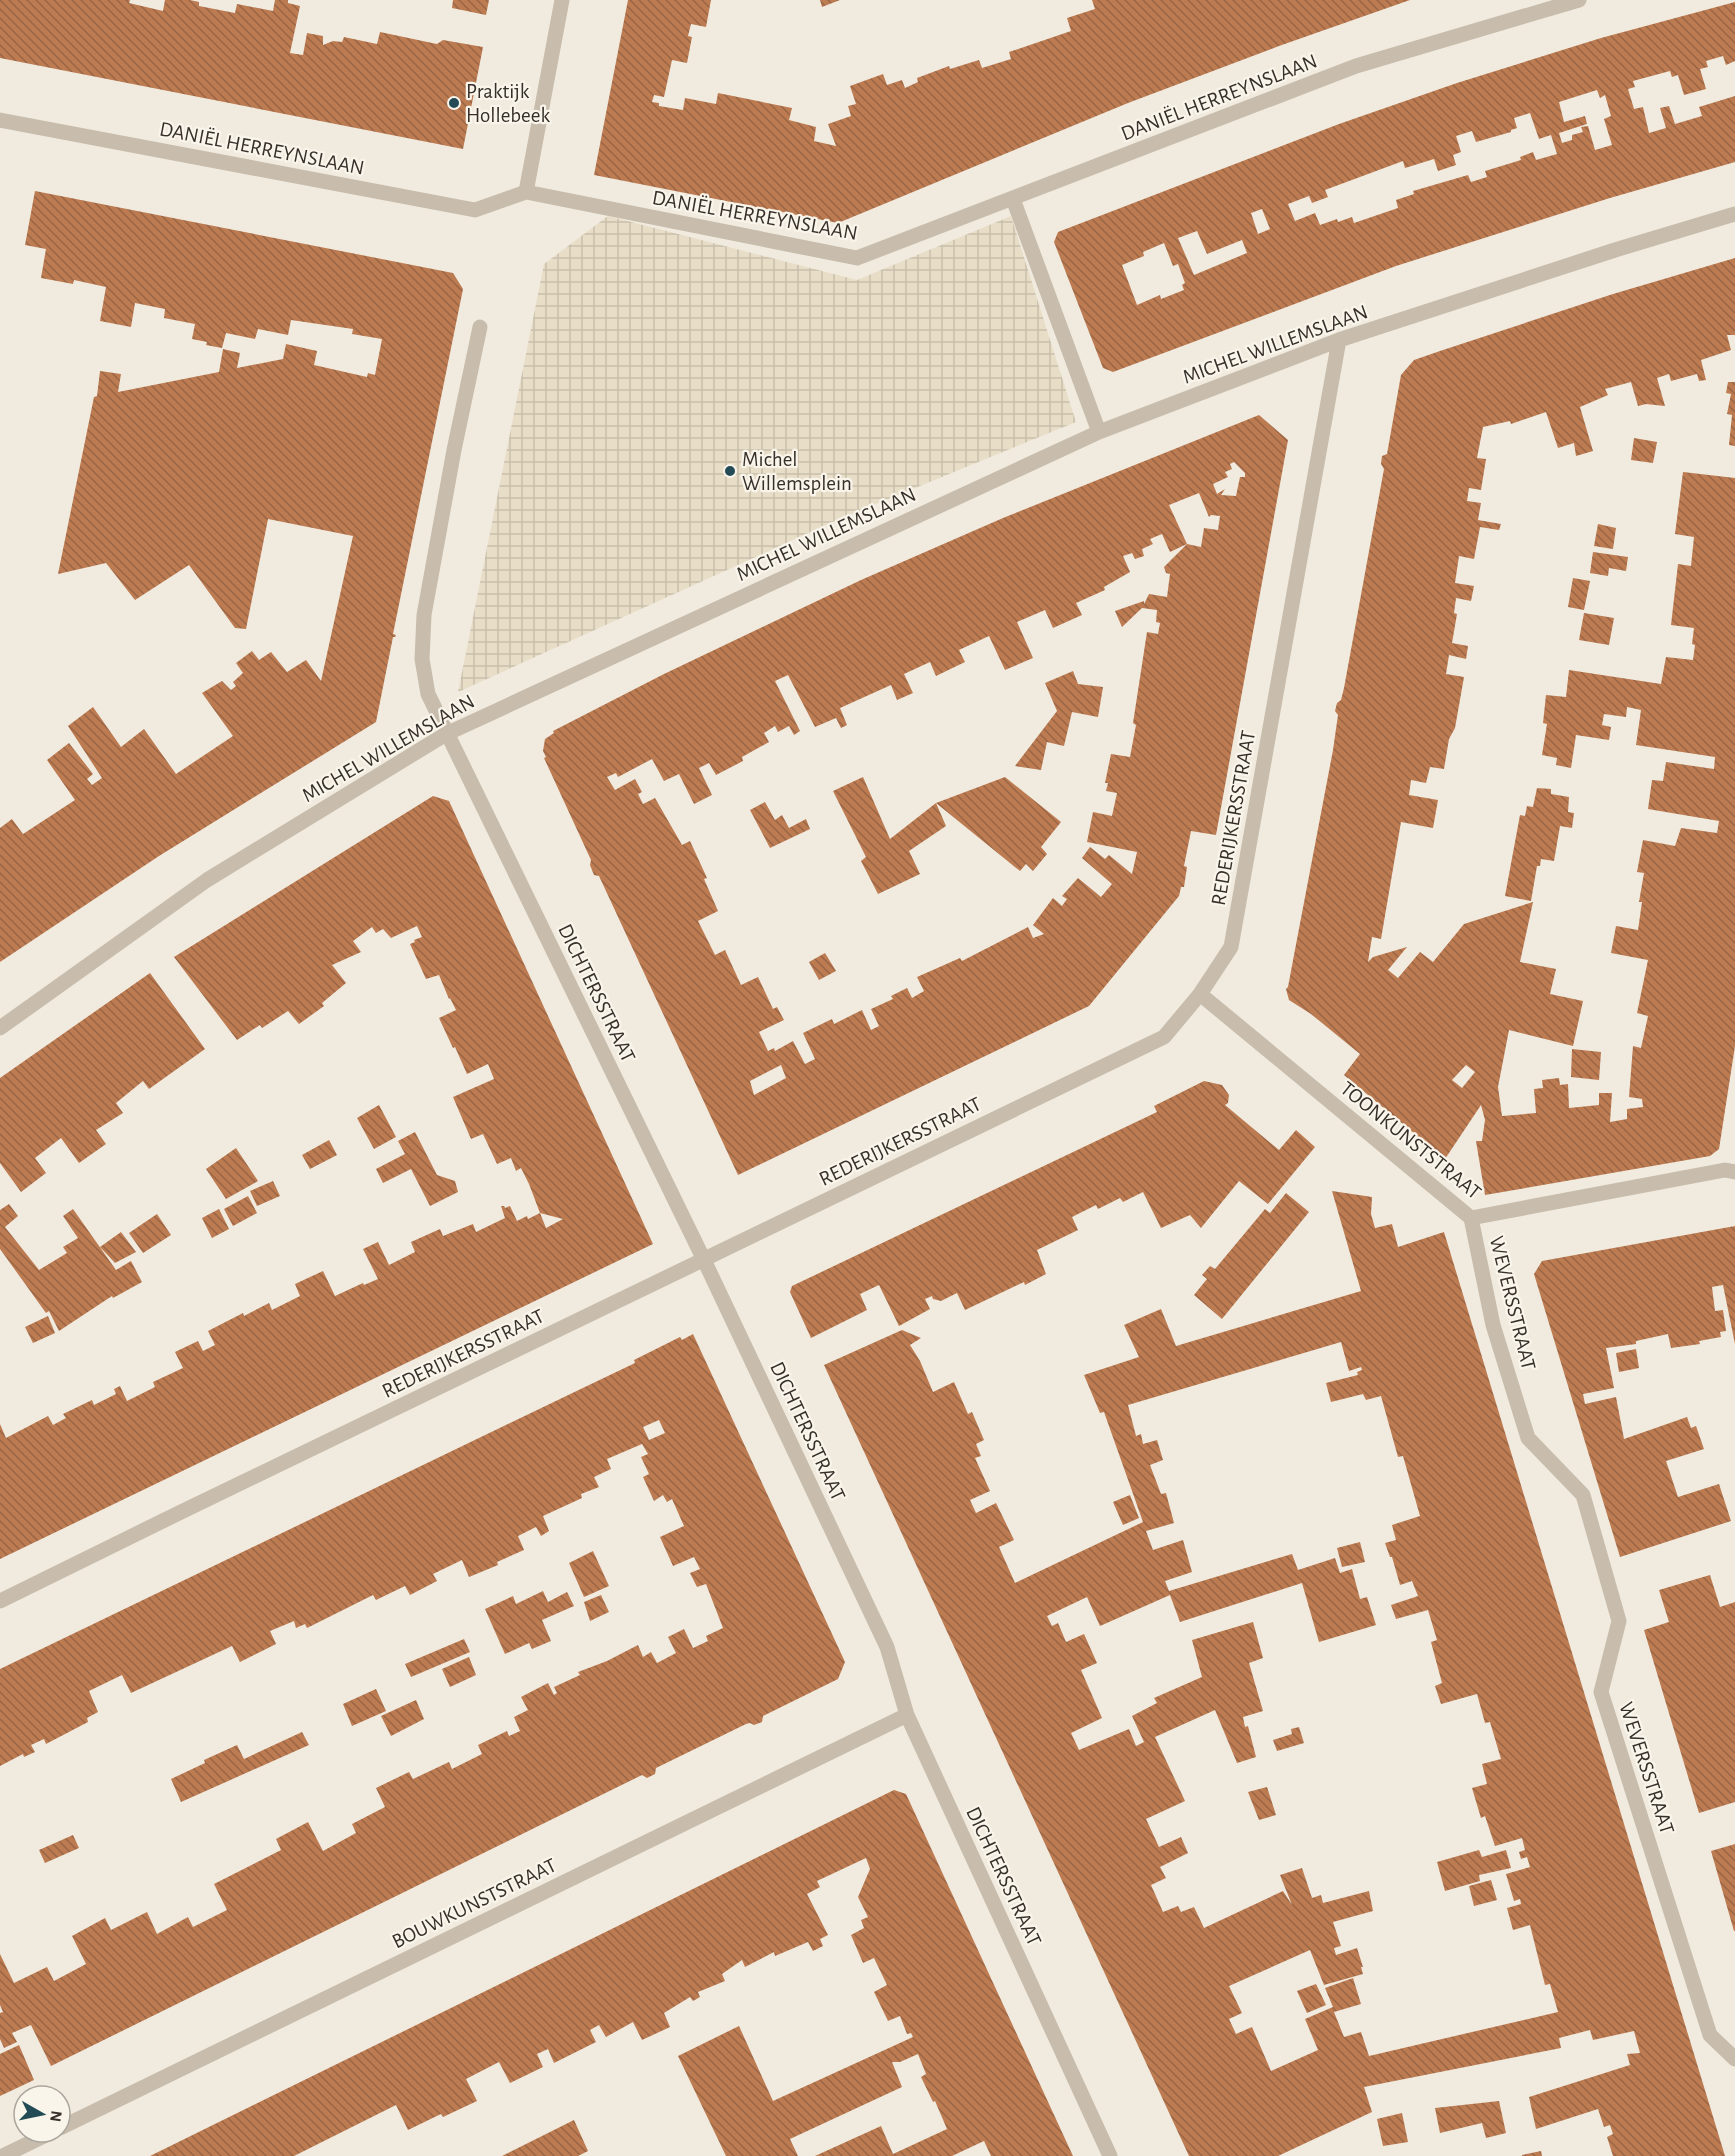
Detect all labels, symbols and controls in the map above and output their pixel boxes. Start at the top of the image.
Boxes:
street label: DANIËL HERREYNSLAAN [1118,49,1320,145]
place label: Praktijk Hollebeek [466,81,550,126]
marker: Praktijk Hollebeek [447,96,461,110]
street label: DANIËL HERREYNSLAAN [158,117,366,179]
street label: DANIËL HERREYNSLAAN [651,186,859,244]
street label: MICHEL WILLEMSLAAN [1180,301,1371,388]
place label: Michel Willemsplein [742,449,852,494]
marker: Michel Willemsplein [723,464,737,478]
street label: MICHEL WILLEMSLAAN [733,484,919,585]
street label: MICHEL WILLEMSLAAN [298,691,478,806]
street label: REDERIJKERSSTRAAT [1208,729,1259,907]
street label: DICHTERSSTRAAT [554,921,639,1066]
street label: TOONKUNSTSTRAAT [1337,1078,1485,1203]
street label: REDERIJKERSSTRAAT [816,1093,985,1190]
street label: WEVERSSTRAAT [1486,1234,1539,1372]
street label: REDERIJKERSSTRAAT [379,1305,548,1402]
street label: DICHTERSSTRAAT [766,1358,849,1504]
street label: WEVERSSTRAAT [1615,1700,1678,1837]
street label: DICHTERSSTRAAT [962,1803,1045,1949]
street label: BOUWKUNSTSTRAAT [389,1855,560,1952]
north arrow [12,2084,72,2144]
text: N [47,2109,65,2123]

